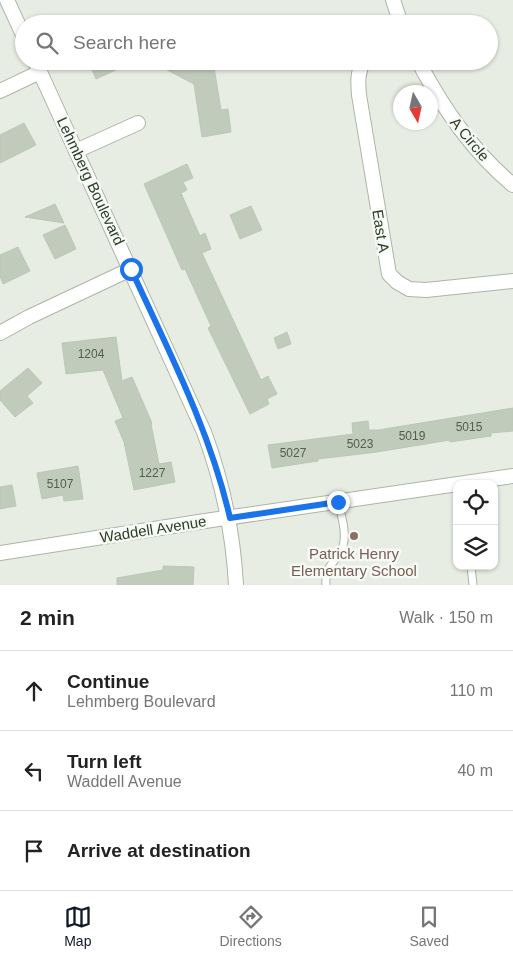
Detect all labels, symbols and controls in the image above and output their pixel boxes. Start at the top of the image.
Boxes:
search box [15,15,498,70]
icon: search [33,29,61,57]
text: Search here [73,32,177,53]
north arrow [393,85,438,130]
street label: Lehmberg Boulevard [54,114,128,248]
street label: A Circle [447,114,493,164]
street label: East A [369,208,393,254]
route start [120,258,143,281]
house number: 1204 [78,347,105,361]
house number: 5015 [456,420,483,434]
house number: 5019 [399,429,426,443]
house number: 5023 [347,437,374,451]
house number: 5027 [280,446,307,460]
house number: 1227 [139,466,166,480]
house number: 5107 [47,477,74,491]
map controls [453,480,498,570]
button: locate [453,480,498,525]
route end [327,491,350,514]
street label: Waddell Avenue [99,512,207,546]
button: layers [453,525,498,570]
marker: Patrick Henry Elementary School [348,530,360,542]
place label: Patrick Henry Elementary School [291,545,417,579]
text: 2 min [20,606,75,629]
text: Walk · 150 m [399,609,493,626]
text: Continue [67,671,149,692]
icon: ahead [20,677,48,705]
text: 110 m [450,682,493,699]
text: Lehmberg Boulevard [67,693,216,710]
text: Turn left [67,751,142,772]
icon: left [20,757,48,785]
text: 40 m [457,762,493,779]
text: Waddell Avenue [67,773,182,790]
icon: arrive [20,837,48,865]
text: Arrive at destination [67,840,251,861]
tab: Map [64,903,92,949]
tab: Directions [220,903,282,949]
tab: Saved [409,903,449,949]

